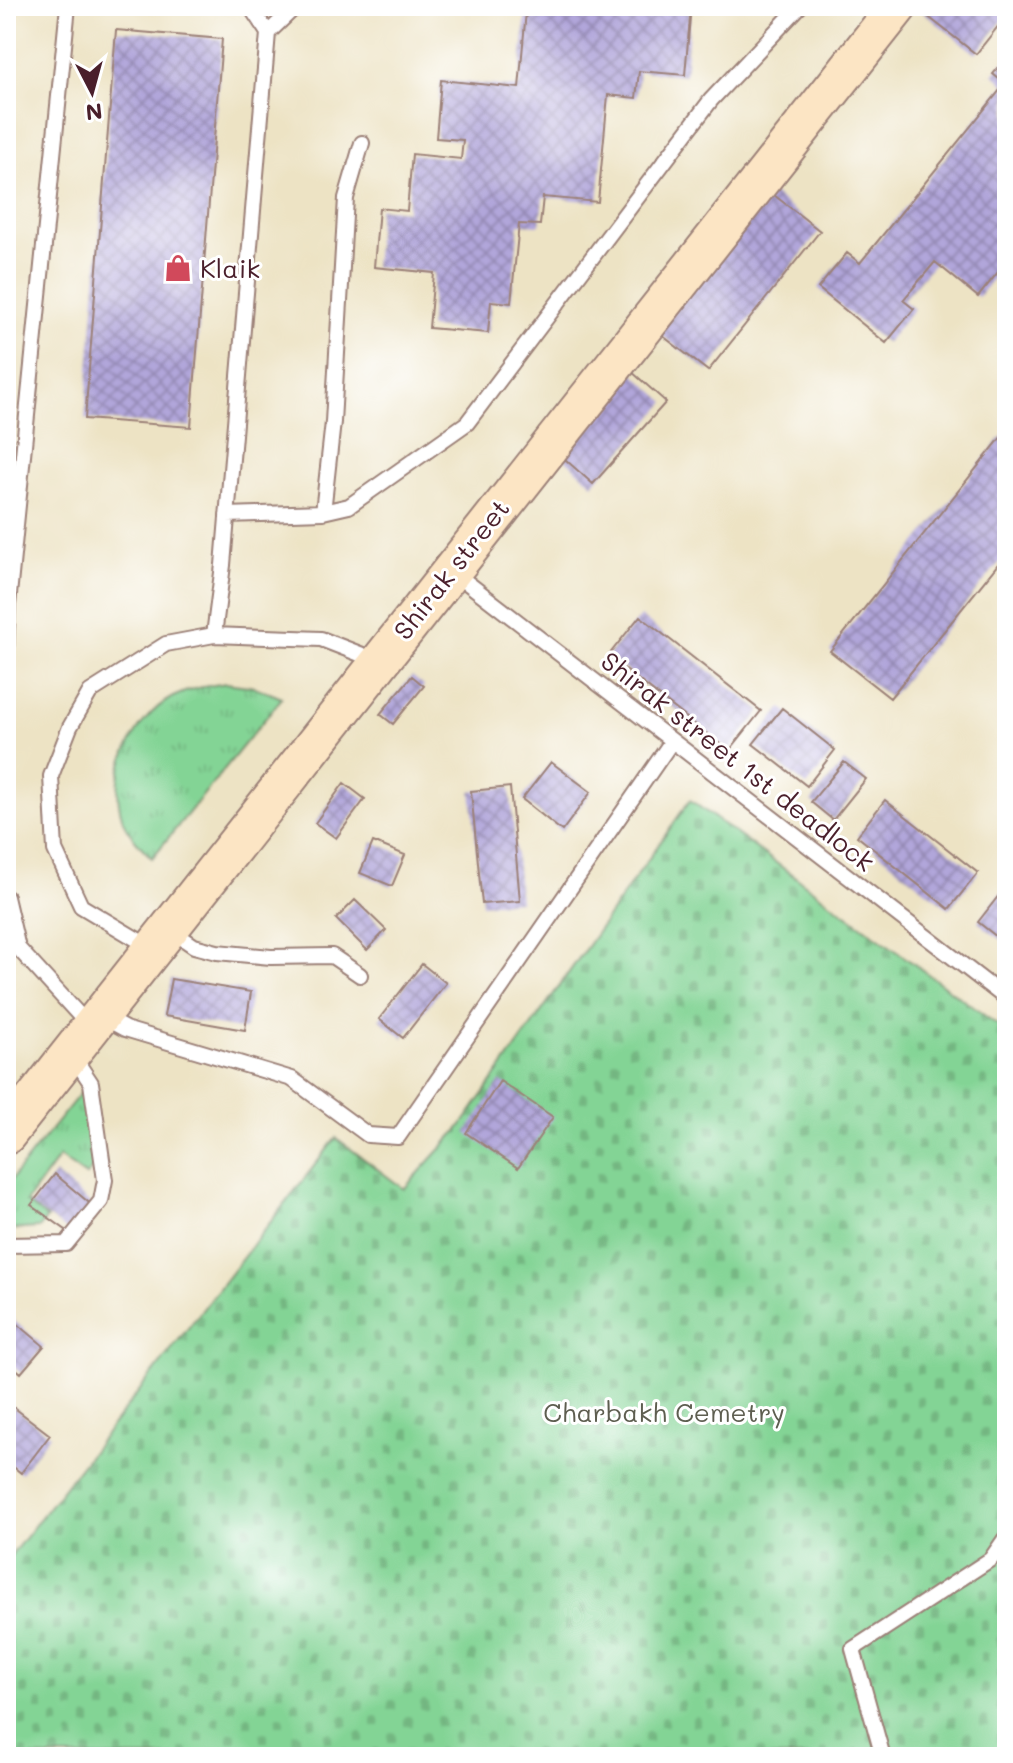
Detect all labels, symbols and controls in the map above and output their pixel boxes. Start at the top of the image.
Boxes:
north arrow [52,52,132,132]
text: N [84,97,104,128]
place label: Klaik [200,251,260,285]
shop icon: Klaik [163,253,193,283]
street label: Shirak street [385,492,517,646]
street label: Shirak street 1st deadlock [594,644,882,878]
park label: Charbakh Cemetry [543,1395,785,1429]

